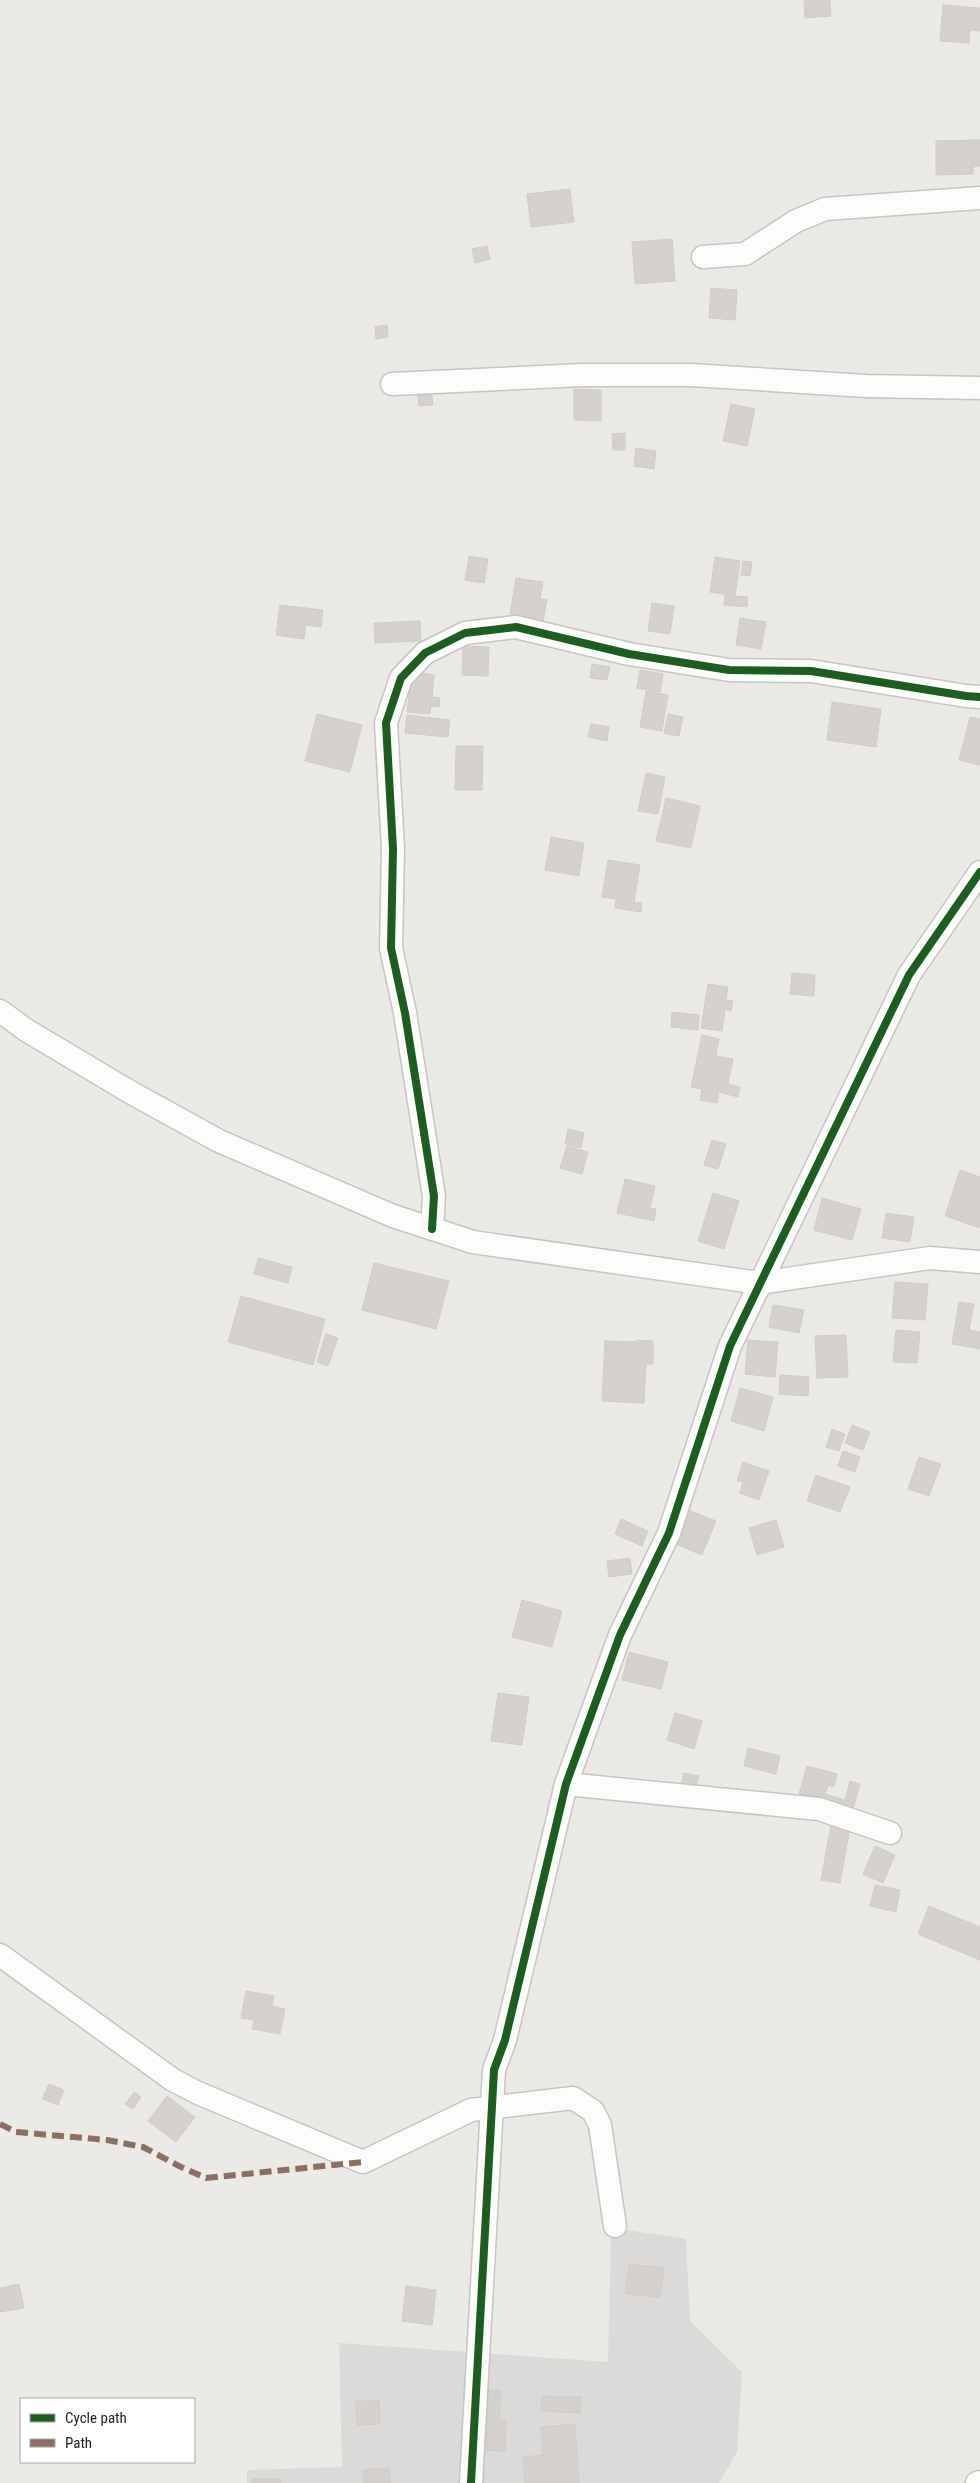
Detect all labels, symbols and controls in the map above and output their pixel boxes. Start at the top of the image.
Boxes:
legend [20,2398,195,2463]
text: Cycle path [65,2409,127,2427]
text: Path [65,2434,92,2452]

